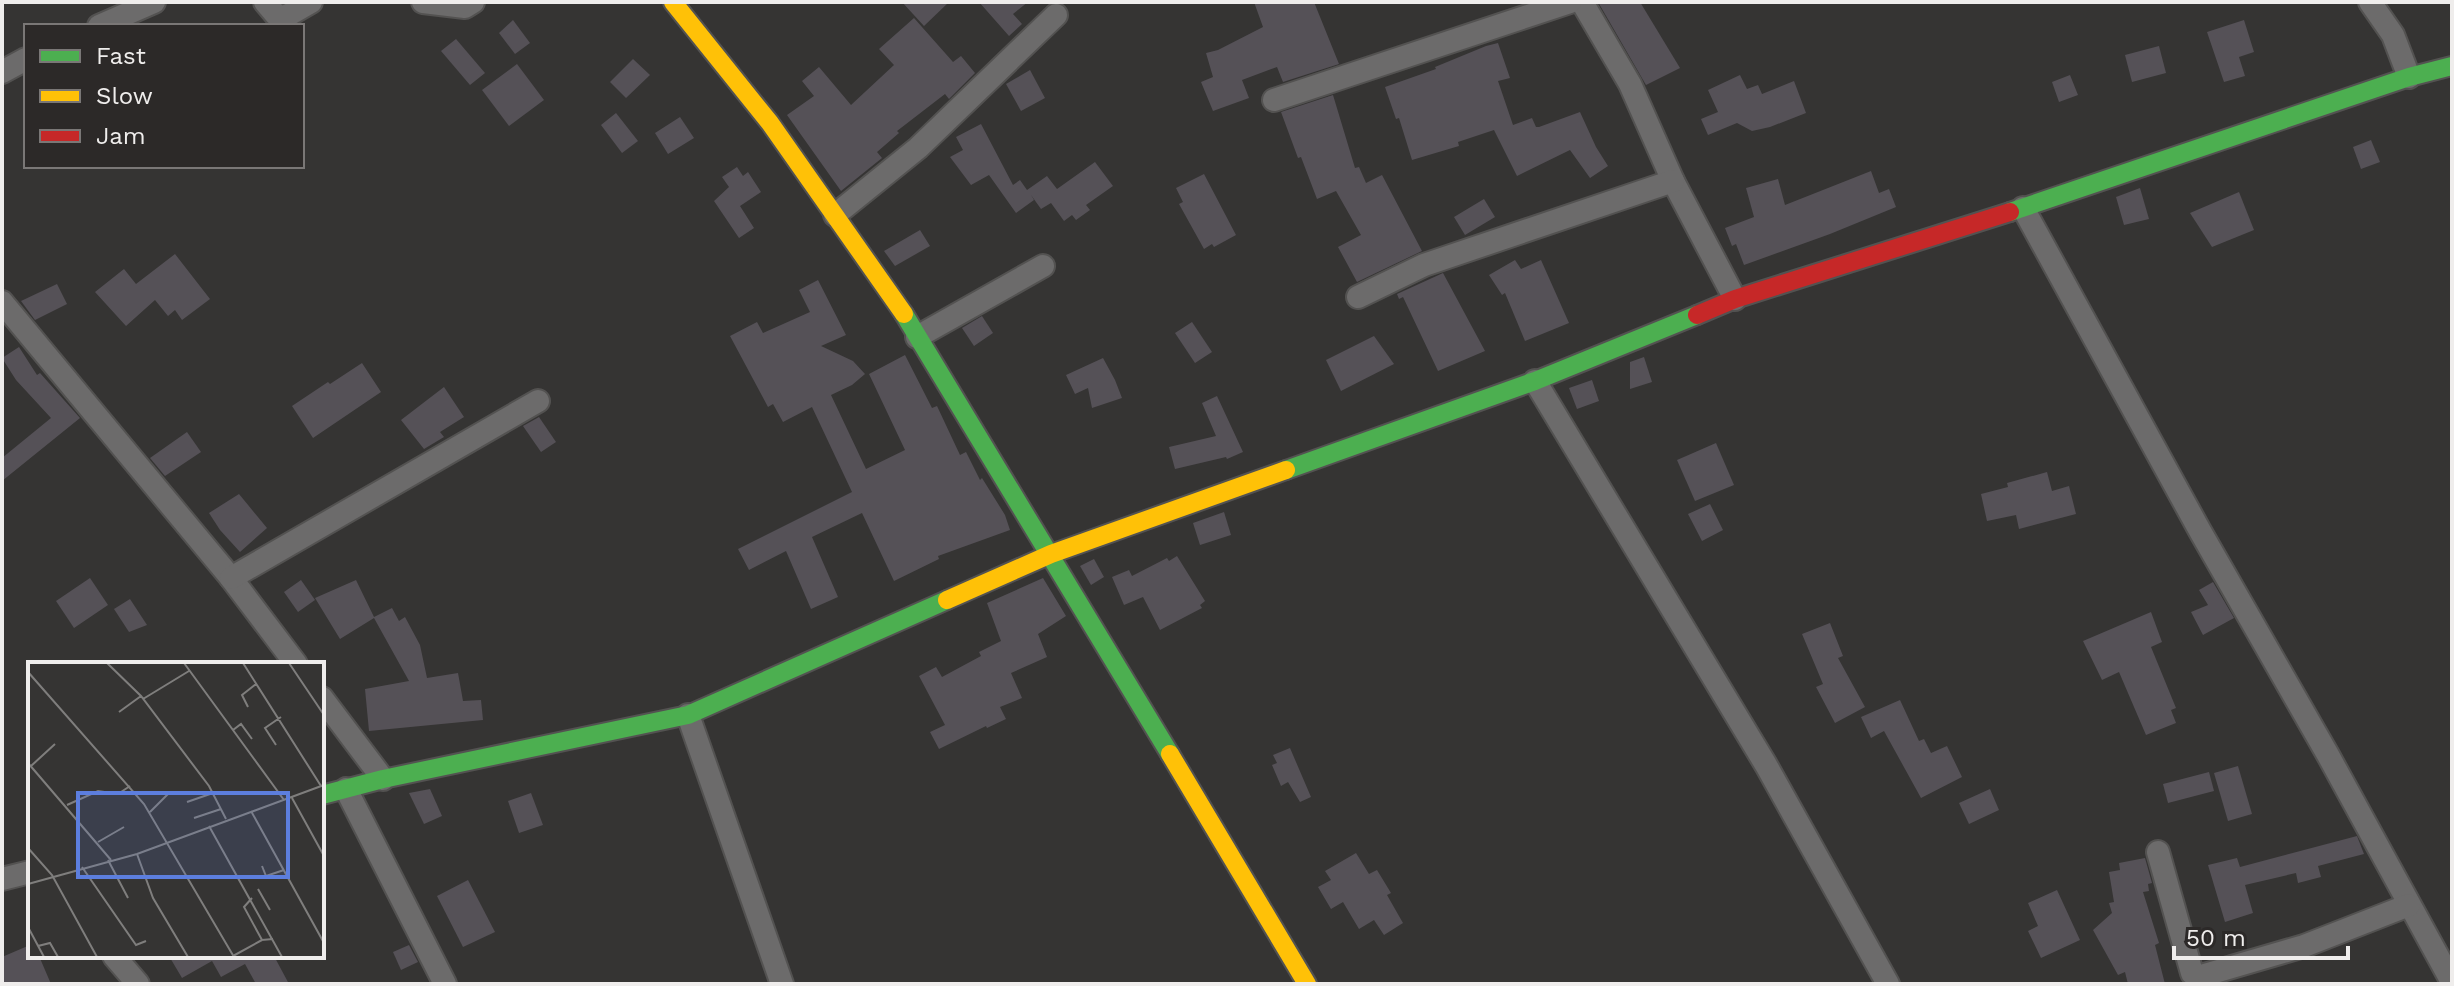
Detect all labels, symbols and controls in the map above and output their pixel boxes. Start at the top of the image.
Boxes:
legend [24,24,304,168]
text: Fast [96,42,146,70]
text: Slow [96,82,153,110]
text: Jam [96,122,146,150]
inset map [28,662,324,958]
scale bar [2174,910,2348,960]
text: 50 m [2186,924,2246,952]

